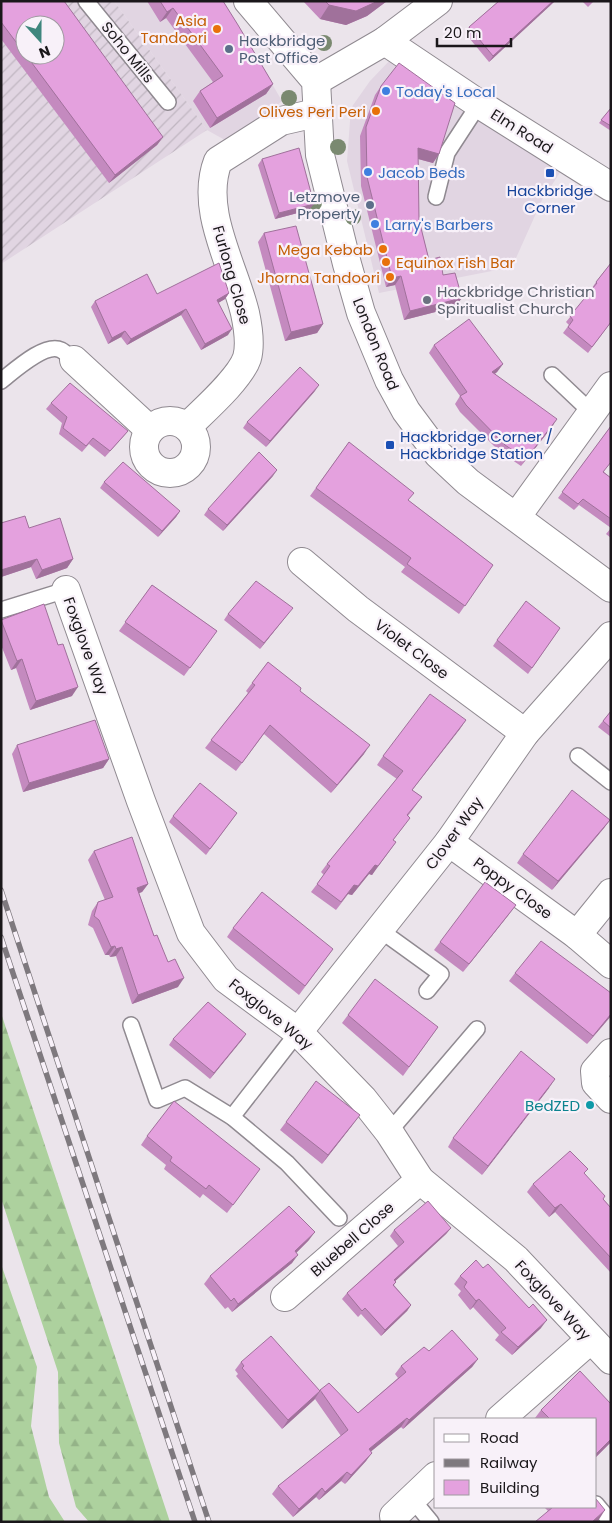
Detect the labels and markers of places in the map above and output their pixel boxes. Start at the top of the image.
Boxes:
place label: Asia Tandoori [141,10,207,48]
marker: Asia Tandoori [211,23,223,35]
place label: Hackbridge Post Office [239,30,325,68]
marker: Hackbridge Post Office [223,43,235,55]
place label: Today's Local [396,81,496,102]
marker: Today's Local [380,85,392,97]
place label: Olives Peri Peri [259,101,366,122]
marker: Olives Peri Peri [370,105,382,117]
place label: Jacob Beds [378,162,466,183]
marker: Jacob Beds [362,166,374,178]
marker: Hackbridge Corner [544,167,556,179]
place label: Hackbridge Corner [507,180,593,218]
place label: Letzmove Property [289,186,361,224]
marker: Letzmove Property [364,199,376,211]
place label: Larry's Barbers [385,214,493,235]
marker: Larry's Barbers [369,218,381,230]
place label: Mega Kebab [278,239,373,260]
marker: Mega Kebab [377,243,389,255]
place label: Equinox Fish Bar [396,252,516,273]
marker: Equinox Fish Bar [380,256,392,268]
place label: Jhorna Tandoori [257,267,380,288]
marker: Jhorna Tandoori [384,271,396,283]
place label: Hackbridge Christian Spiritualist Church [437,281,595,319]
marker: Hackbridge Christian Spiritualist Church [421,294,433,306]
place label: Hackbridge Corner / Hackbridge Station [400,426,553,464]
marker: Hackbridge Corner / Hackbridge Station [384,439,396,451]
place label: BedZED [525,1095,580,1116]
marker: BedZED [584,1099,596,1111]

